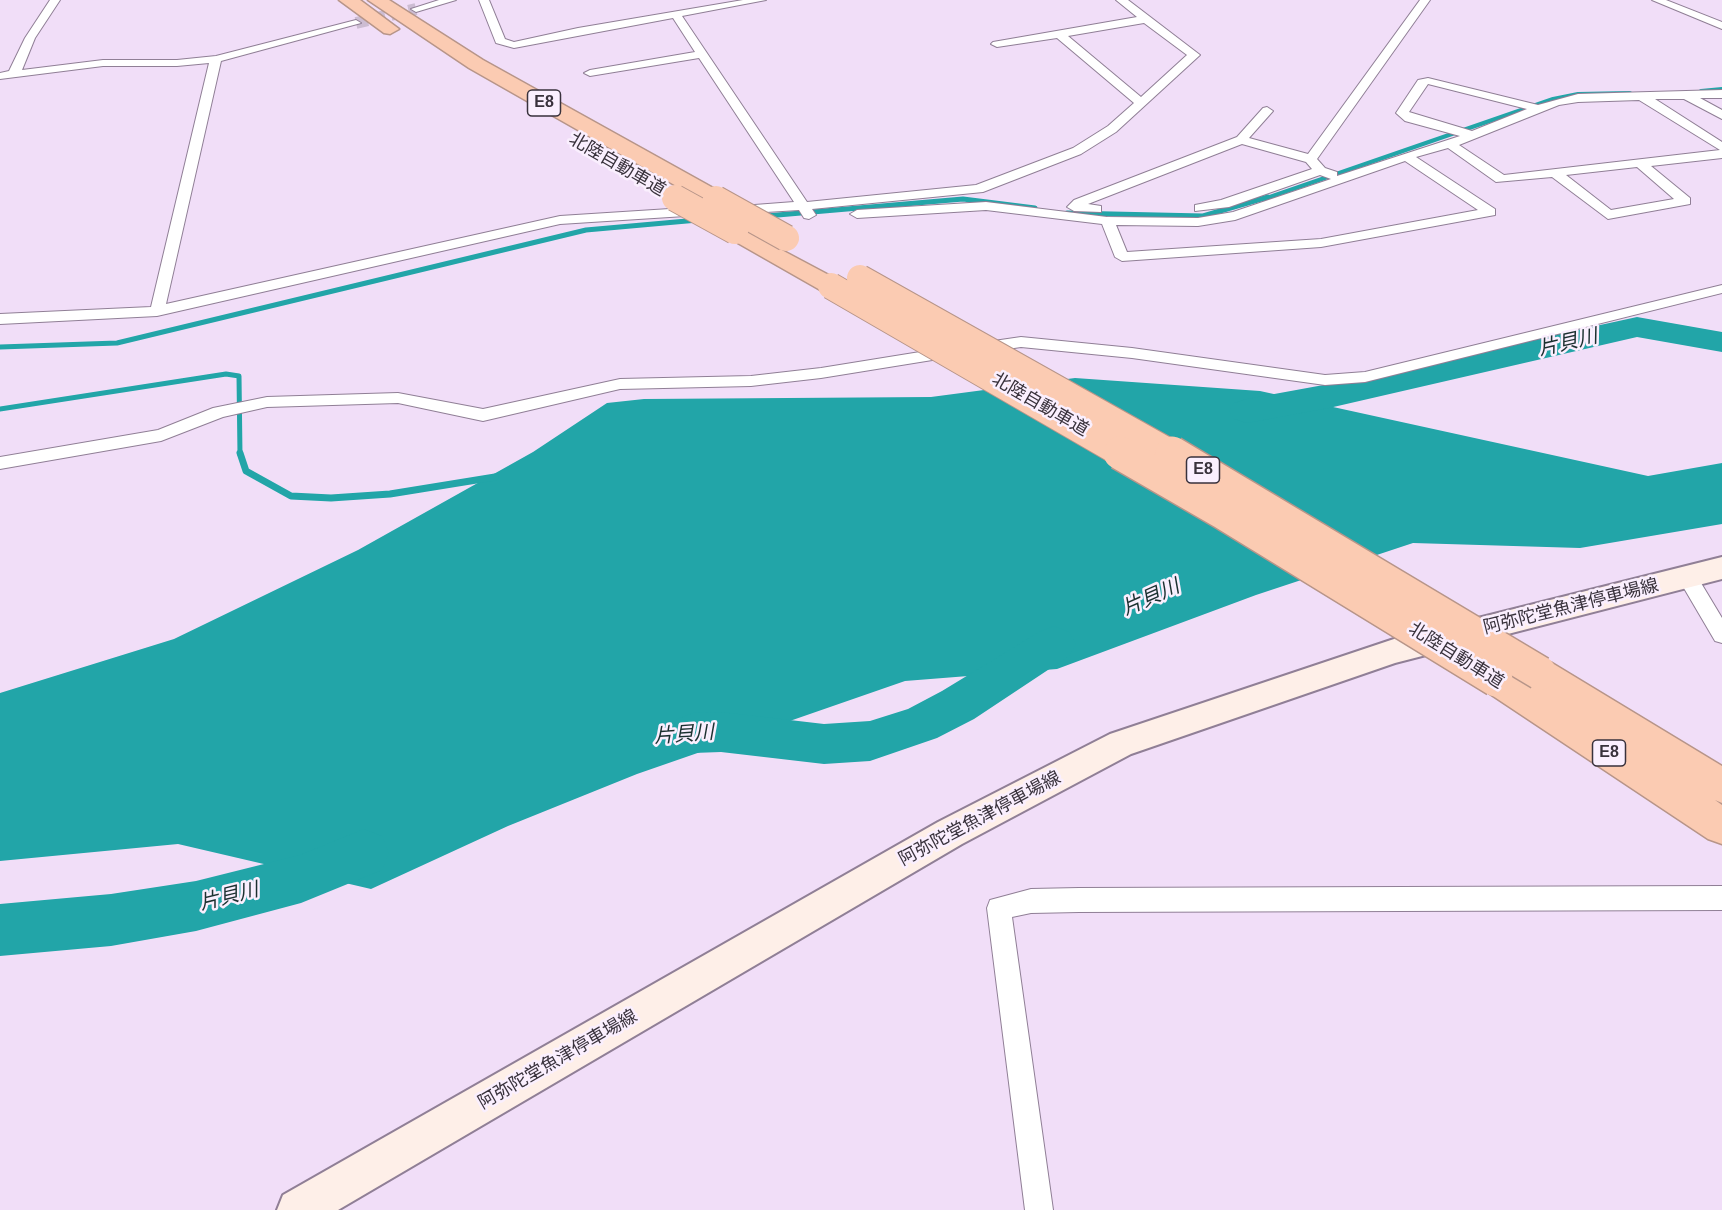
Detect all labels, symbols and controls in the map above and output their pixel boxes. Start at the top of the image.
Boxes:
road number: E8 [528,90,560,116]
street label: 北陸自動車道 [565,129,669,201]
water label: 片貝川 [1536,325,1600,361]
street label: 北陸自動車道 [988,369,1092,441]
road number: E8 [1186,457,1220,483]
water label: 片貝川 [1119,575,1183,621]
street label: 阿弥陀堂魚津停車場線 [1481,575,1661,639]
street label: 北陸自動車道 [1404,618,1508,694]
water label: 片貝川 [653,721,715,749]
road number: E8 [1592,740,1626,766]
street label: 阿弥陀堂魚津停車場線 [895,767,1065,871]
water label: 片貝川 [197,878,261,916]
street label: 阿弥陀堂魚津停車場線 [475,1006,641,1114]

